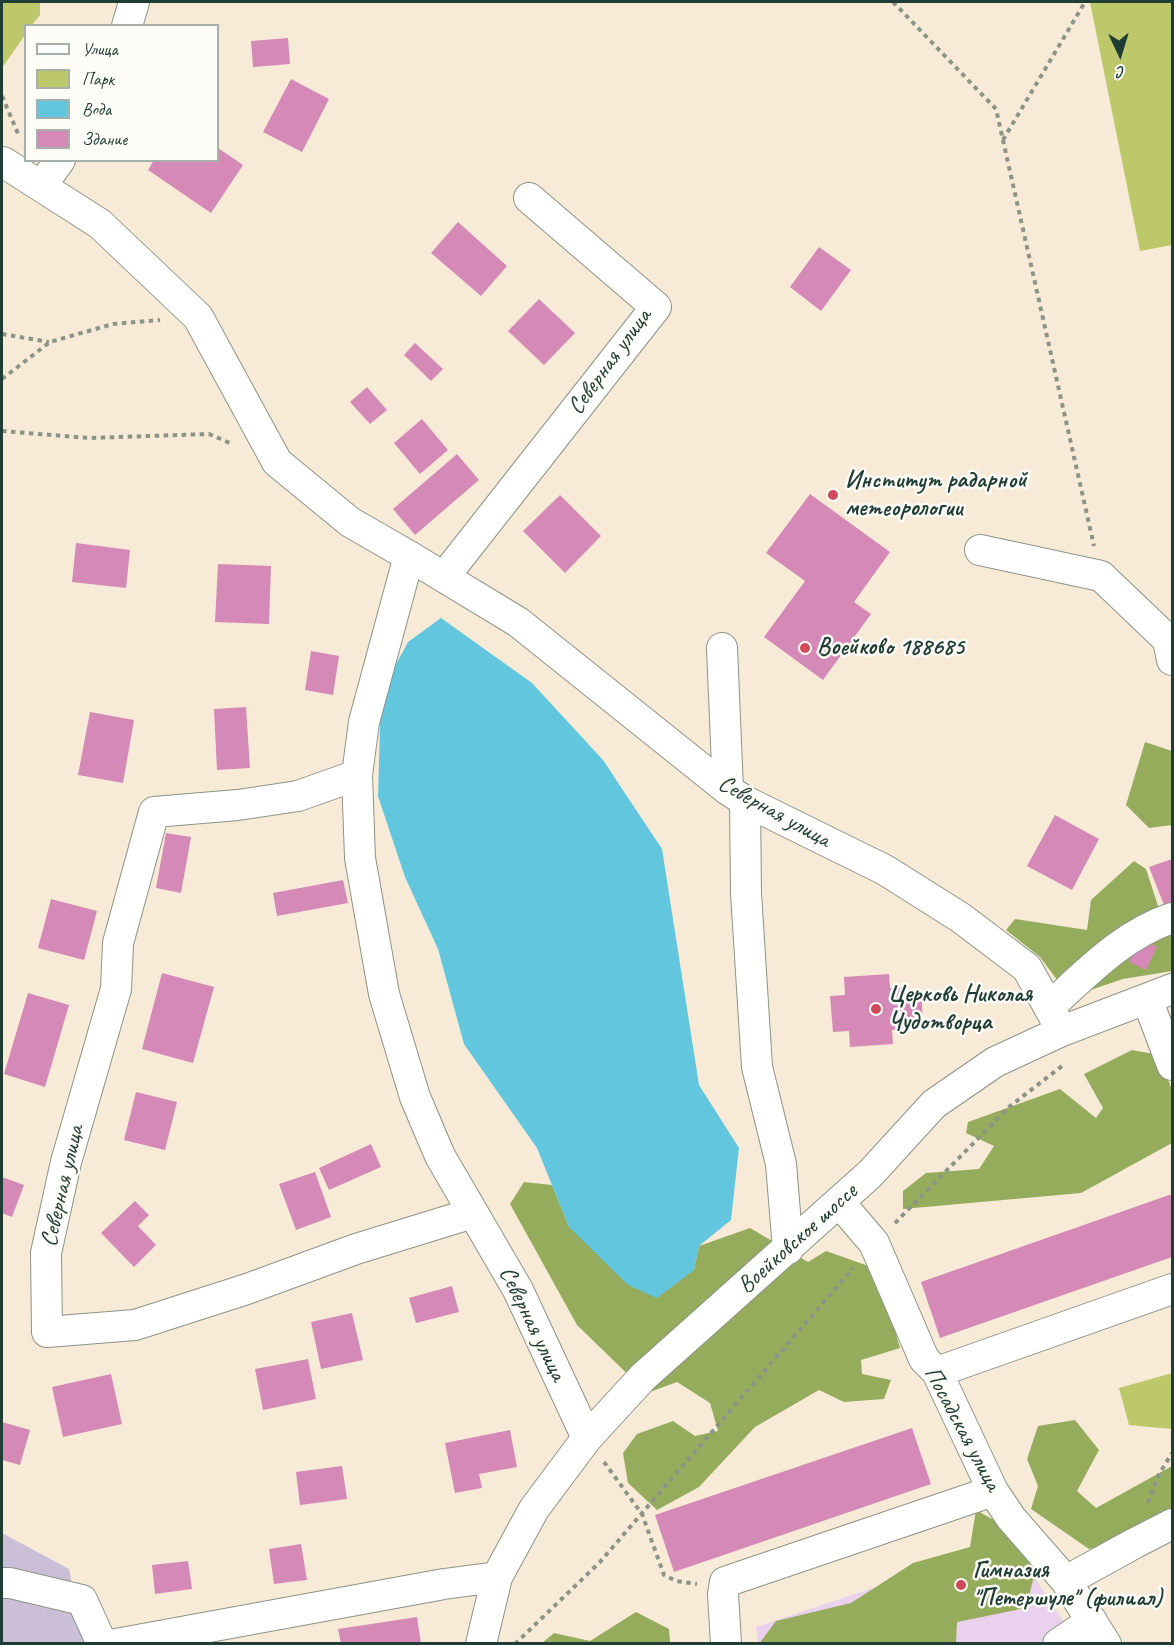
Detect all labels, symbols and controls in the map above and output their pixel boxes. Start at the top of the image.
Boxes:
legend [24,24,219,162]
north arrow [1090,24,1150,84]
text: Улица [82,38,118,60]
text: С [1117,62,1126,82]
text: Парк [82,68,114,90]
text: Вода [82,98,111,120]
text: Здание [82,128,127,150]
street label: Северная улица [562,303,658,421]
place label: Институт радарной метеорологии [845,467,1027,523]
marker: Институт радарной метеорологии [826,488,840,502]
place label: Воейково 188685 [817,634,964,662]
marker: Воейково 188685 [798,641,812,655]
street label: Северная улица [713,769,835,855]
place label: Церковь Николая Чудотворца [888,981,1032,1037]
marker: Церковь Николая Чудотворца [869,1002,883,1016]
street label: Северная улица [35,1122,91,1250]
street label: Воейковское шоссе [732,1178,864,1300]
street label: Северная улица [492,1262,572,1386]
street label: Посадская улица [917,1362,1007,1496]
place label: Гимназия "Петершуле" (филиал) [973,1557,1162,1613]
marker: Гимназия "Петершуле" (филиал) [954,1578,968,1592]

